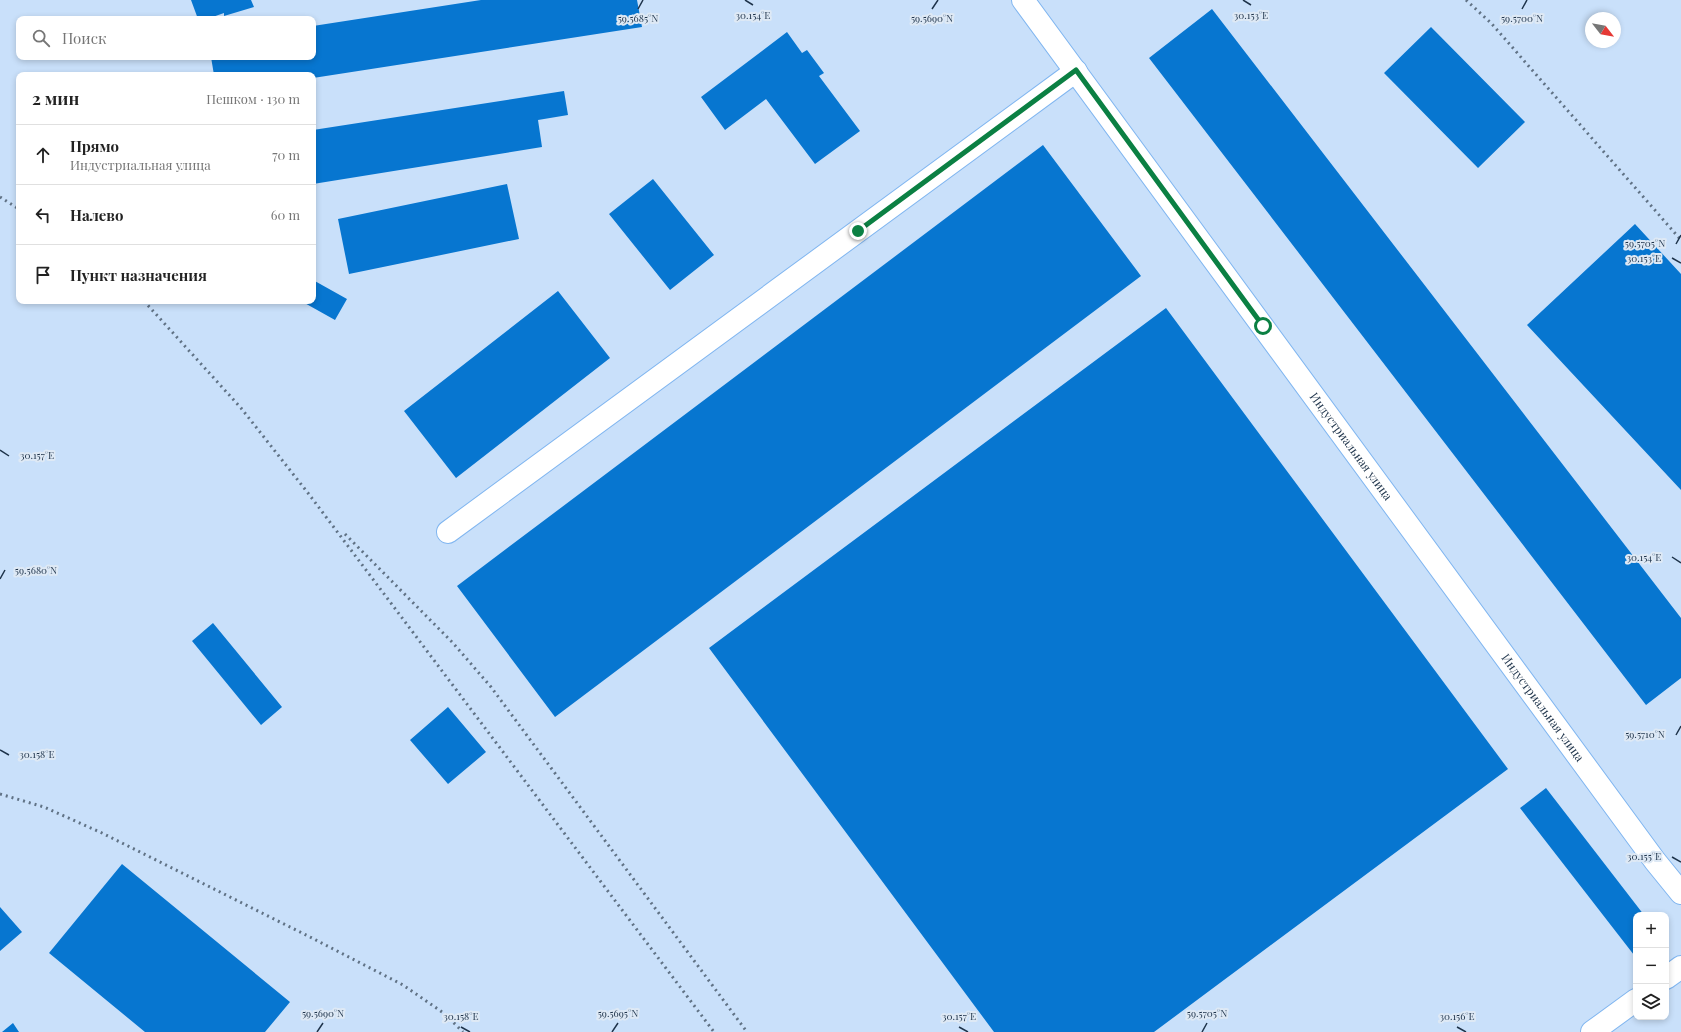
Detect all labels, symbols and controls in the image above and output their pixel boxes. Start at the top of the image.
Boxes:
text: 30.154°E [736,8,770,22]
text: 30.153°E [1234,8,1268,22]
text: 59.5685°N [618,11,658,25]
text: 59.5690°N [911,11,953,25]
text: 59.5700°N [1501,11,1543,25]
north arrow [1585,12,1621,48]
search box [16,16,316,60]
icon: search [30,27,52,49]
text: Поиск [62,28,107,48]
text: 2 мин [32,87,79,109]
text: Пешком · 130 m [206,90,300,107]
text: Прямо [70,136,119,156]
icon: ahead [32,144,54,166]
text: 70 m [272,146,300,163]
text: Индустриальная улица [70,156,211,173]
icon: left [32,204,54,226]
text: Налево [70,205,123,225]
text: 60 m [271,206,300,223]
route end [849,222,867,240]
text: 59.5705°N [1625,236,1665,250]
text: 30.153°E [1627,251,1661,265]
icon: arrive [32,264,54,286]
text: Пункт назначения [70,265,207,285]
route start [1254,317,1272,335]
street label: Индустриальная улица [1307,389,1397,503]
text: 30.157°E [20,448,54,462]
text: 30.154°E [1627,550,1661,564]
text: 59.5680°N [15,563,57,577]
street label: Индустриальная улица [1498,650,1588,764]
text: 59.5710°N [1625,727,1665,741]
text: 30.158°E [19,747,55,761]
text: 30.155°E [1627,849,1661,863]
map controls [1633,912,1669,1020]
button: + [1633,912,1669,948]
button: − [1633,948,1669,984]
button: layers [1633,984,1669,1020]
text: 59.5690°N [302,1006,344,1020]
text: 59.5695°N [598,1006,638,1020]
text: 59.5705°N [1187,1006,1227,1020]
text: 30.158°E [443,1009,479,1023]
text: 30.157°E [942,1009,976,1023]
text: 30.156°E [1439,1009,1475,1023]

